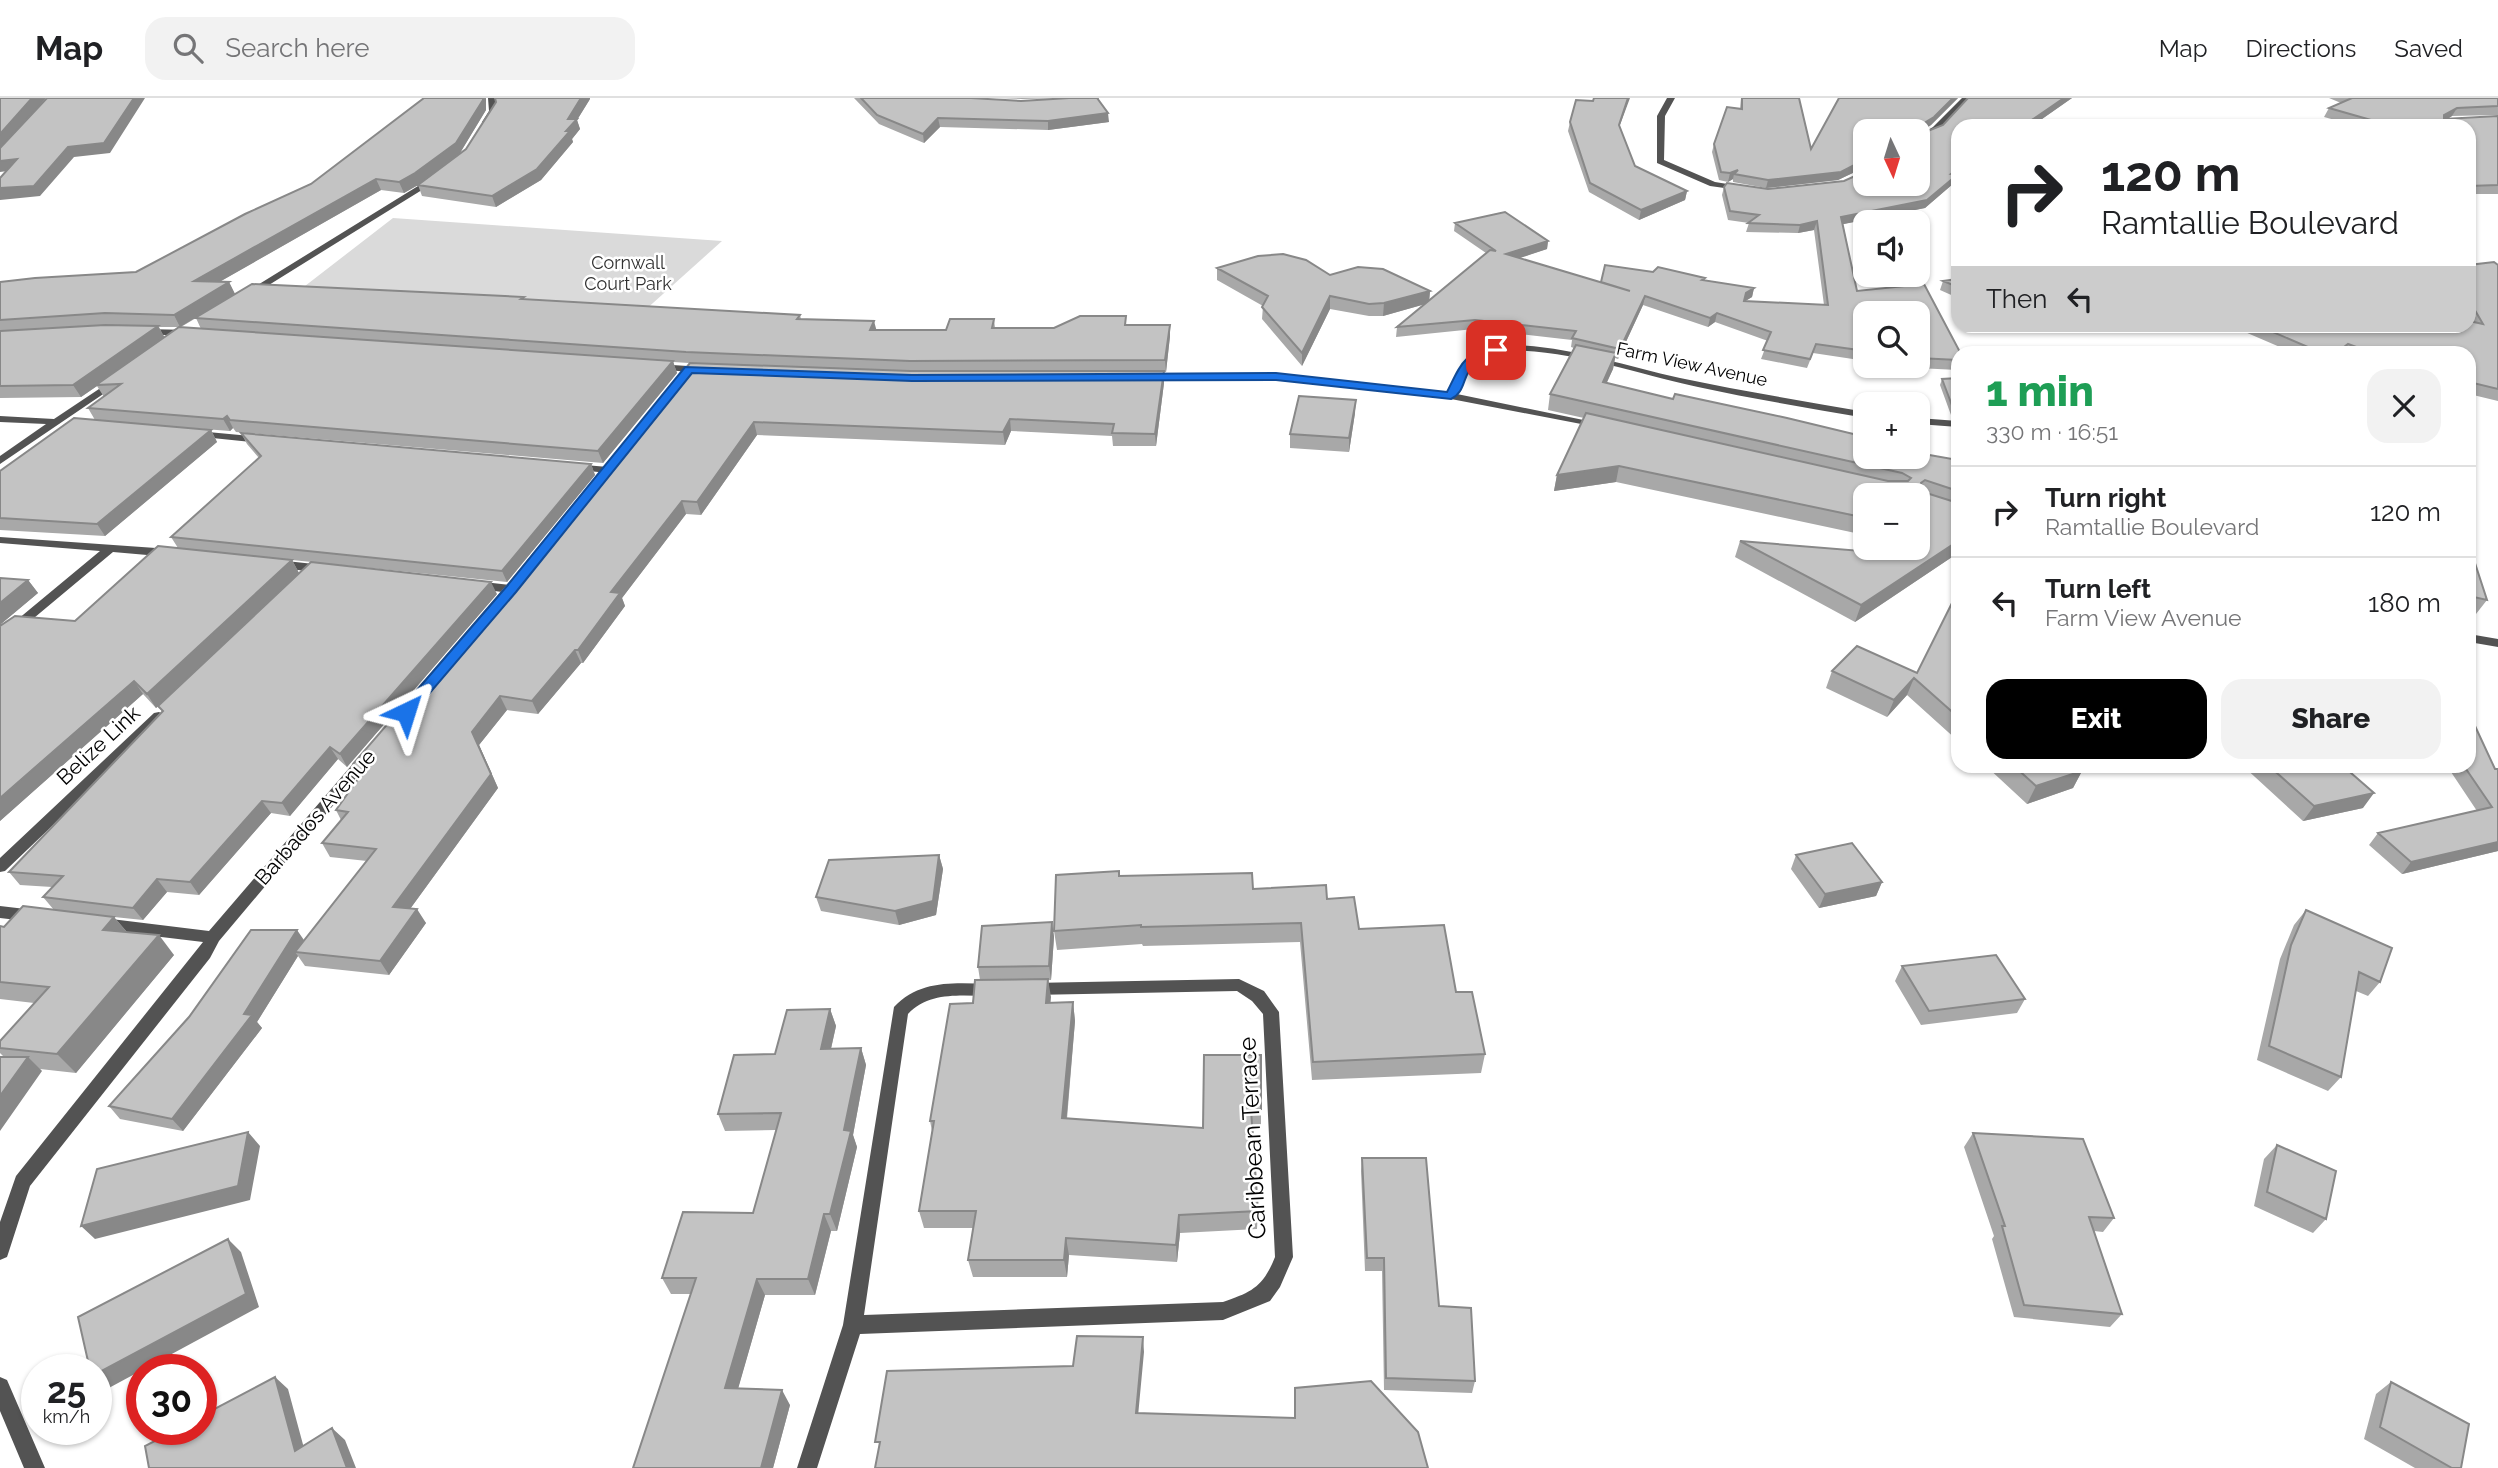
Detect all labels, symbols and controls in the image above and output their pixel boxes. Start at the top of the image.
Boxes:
search box [145,17,635,80]
text: Map [35,29,103,68]
icon: search [169,29,207,67]
text: Search here [225,33,370,63]
text: Map [2159,34,2208,63]
text: Directions [2246,34,2356,63]
text: Saved [2394,34,2463,63]
north arrow [1853,119,1930,196]
map controls [1853,119,1930,560]
text: 120 m [2101,145,2240,202]
icon: right [1986,147,2077,238]
text: Ramtallie Boulevard [2101,204,2399,241]
button: sound [1853,210,1930,287]
park label: Cornwall Court Park [584,252,672,294]
icon: left [2061,280,2099,318]
text: Then [1986,284,2047,314]
button: search [1853,301,1930,378]
pin [1466,320,1526,380]
icon: arrive [1477,331,1515,369]
street label: Farm View Avenue [1615,338,1770,390]
text: 1 min [1986,367,2094,416]
button: close [2367,369,2441,443]
button: + [1853,392,1930,469]
text: 330 m · 16:51 [1986,418,2118,445]
button: − [1853,483,1930,560]
text: Turn right [2045,483,2166,513]
icon: right [1986,493,2024,531]
text: 120 m [2370,497,2441,527]
text: Ramtallie Boulevard [2045,513,2259,540]
text: Turn left [2045,574,2151,604]
icon: left [1986,584,2024,622]
text: 180 m [2368,588,2441,618]
text: Farm View Avenue [2045,604,2242,631]
position arrow [369,675,443,749]
button: Exit [1986,679,2207,759]
button: Share [2221,679,2441,759]
street label: Belize Link [51,700,145,790]
street label: Barbados Avenue [249,744,381,890]
street label: Caribbean Terrace [1232,1036,1272,1240]
speed limit sign: 30 [126,1354,217,1445]
text: 25 [47,1370,86,1411]
text: km/h [43,1406,90,1427]

